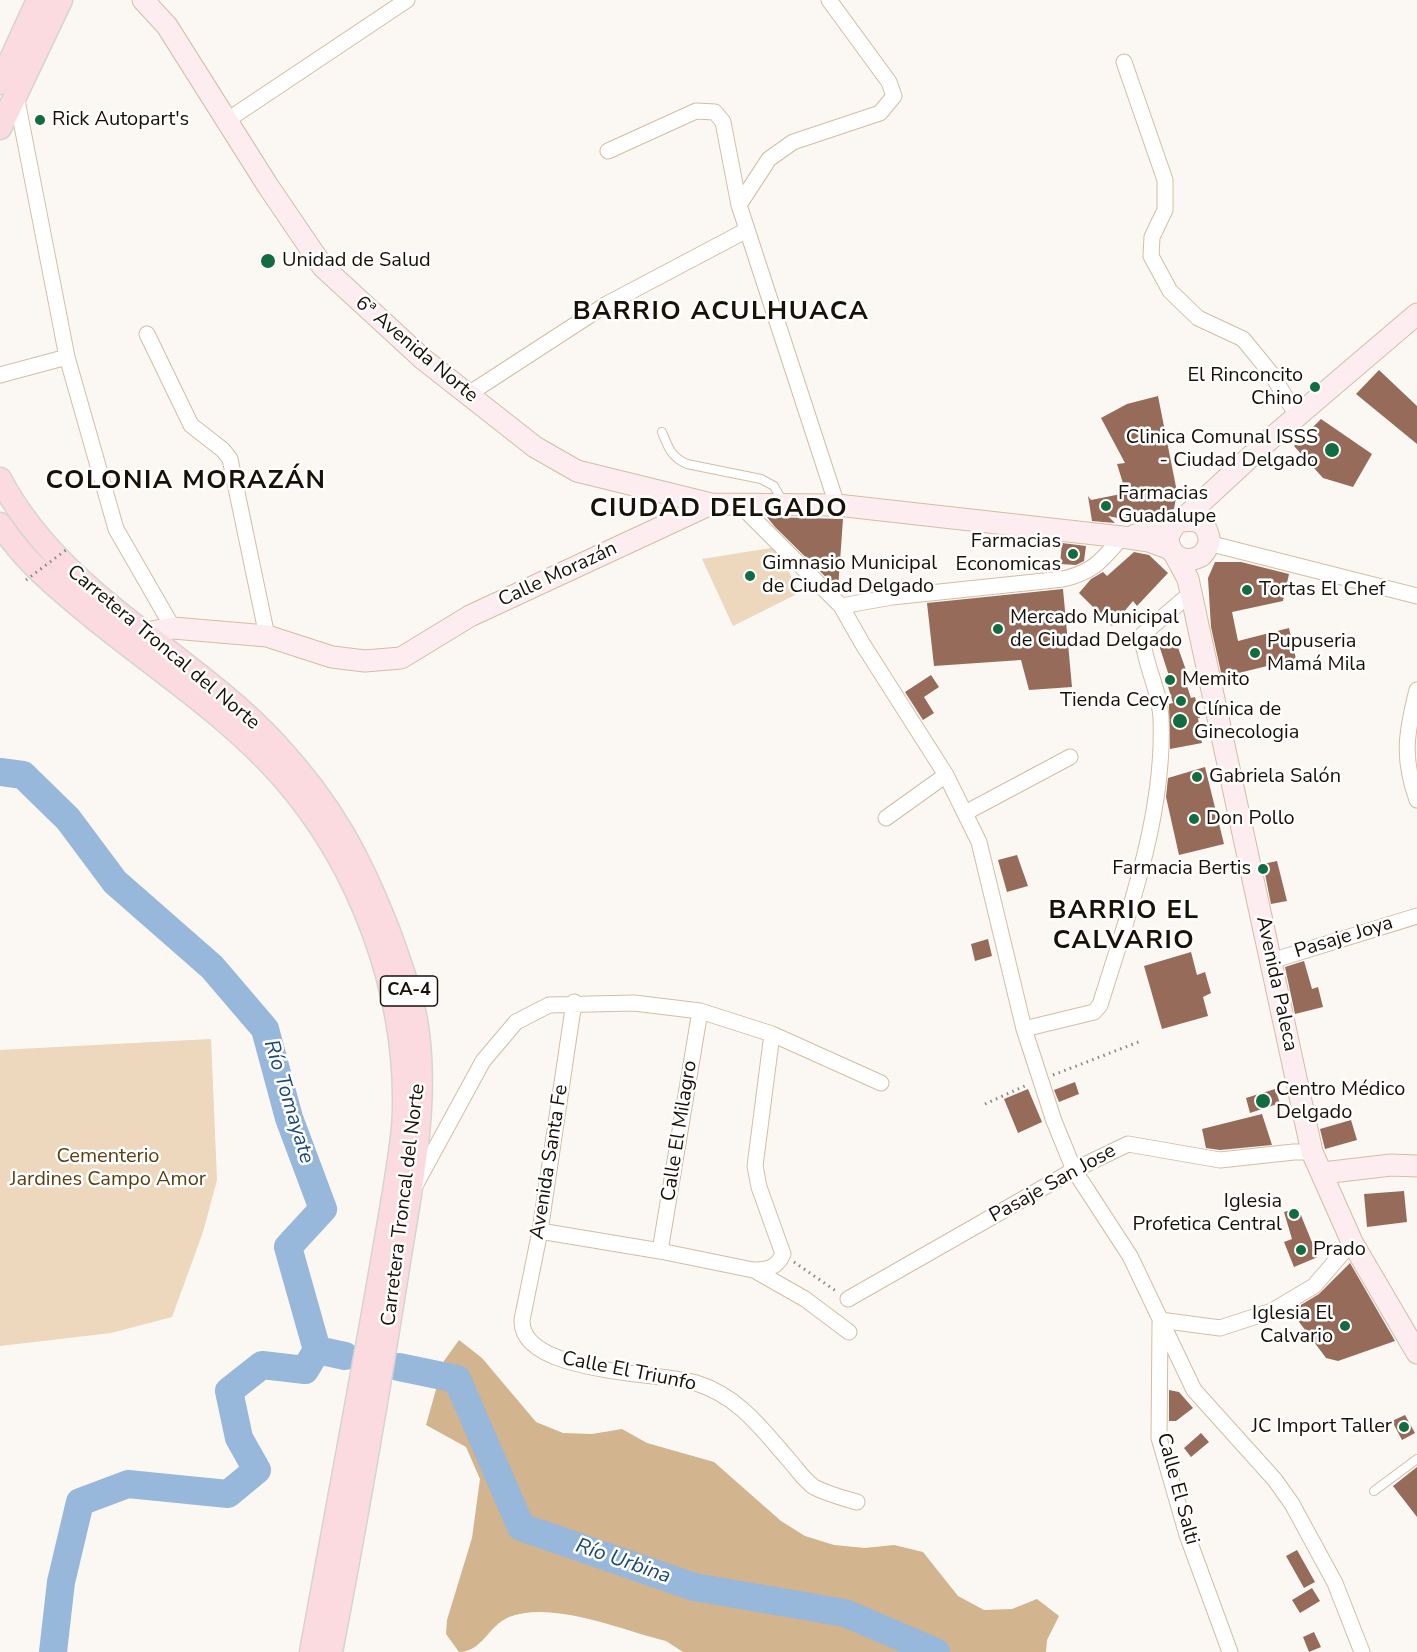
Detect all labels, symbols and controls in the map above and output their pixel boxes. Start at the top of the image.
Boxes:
place label: Rick Autopart's [52,108,189,132]
marker: Rick Autopart's [33,113,47,127]
place label: Unidad de Salud [282,249,431,273]
marker: Unidad de Salud [259,252,277,270]
street label: 6ª Avenida Norte [350,292,482,408]
district label: BARRIO ACULHUACA [573,297,869,329]
place label: El Rinconcito Chino [1187,364,1303,411]
marker: El Rinconcito Chino [1308,380,1322,394]
place label: Clinica Comunal ISSS - Ciudad Delgado [1126,426,1318,473]
marker: Clinica Comunal ISSS - Ciudad Delgado [1323,441,1341,459]
district label: COLONIA MORAZÁN [46,466,326,498]
place label: Farmacias Guadalupe [1118,482,1216,529]
district label: CIUDAD DELGADO [590,494,848,526]
marker: Farmacias Guadalupe [1099,499,1113,513]
place label: Farmacias Economicas [956,530,1061,577]
street label: Calle Morazán [495,537,621,613]
marker: Farmacias Economicas [1066,547,1080,561]
place label: Gimnasio Municipal de Ciudad Delgado [762,552,937,599]
street label: Carretera Troncal del Norte [62,560,264,736]
marker: Gimnasio Municipal de Ciudad Delgado [743,569,757,583]
place label: Tortas El Chef [1259,578,1386,602]
marker: Tortas El Chef [1240,583,1254,597]
place label: Mercado Municipal de Ciudad Delgado [1010,606,1182,653]
marker: Mercado Municipal de Ciudad Delgado [991,622,1005,636]
place label: Pupuseria Mamá Mila [1267,630,1366,677]
marker: Pupuseria Mamá Mila [1248,646,1262,660]
place label: Memito [1182,668,1250,692]
marker: Memito [1163,673,1177,687]
place label: Tienda Cecy [1060,689,1169,713]
marker: Tienda Cecy [1174,694,1188,708]
place label: Clínica de Ginecologia [1194,698,1299,745]
marker: Clínica de Ginecologia [1171,712,1189,730]
place label: Gabriela Salón [1209,765,1341,789]
marker: Gabriela Salón [1190,770,1204,784]
place label: Don Pollo [1206,807,1295,831]
marker: Don Pollo [1187,812,1201,826]
place label: Farmacia Bertis [1112,857,1251,881]
marker: Farmacia Bertis [1256,862,1270,876]
district label: BARRIO EL CALVARIO [1048,896,1200,958]
street label: Pasaje Joya [1292,912,1396,964]
street label: Avenida Paleca [1250,914,1302,1054]
road number: CA-4 [380,976,438,1006]
water label: Río Tomayate [257,1037,319,1167]
street label: Calle El Milagro [657,1059,703,1203]
place label: Centro Médico Delgado [1276,1078,1405,1125]
street label: Carretera Troncal del Norte [377,1082,431,1328]
street label: Avenida Santa Fe [526,1083,574,1241]
marker: Centro Médico Delgado [1254,1092,1272,1110]
street label: Pasaje San Jose [986,1139,1120,1229]
park label: Cementerio Jardines Campo Amor [10,1145,206,1192]
place label: Iglesia Profetica Central [1133,1190,1282,1237]
marker: Iglesia Profetica Central [1287,1207,1301,1221]
place label: Prado [1313,1238,1366,1262]
marker: Prado [1294,1243,1308,1257]
place label: Iglesia El Calvario [1252,1302,1333,1349]
marker: Iglesia El Calvario [1338,1319,1352,1333]
street label: Calle El Triunfo [560,1347,698,1397]
place label: JC Import Taller [1251,1415,1392,1439]
marker: JC Import Taller [1397,1420,1411,1434]
street label: Calle El Salti [1151,1431,1203,1547]
water label: Río Urbina [572,1534,674,1590]

